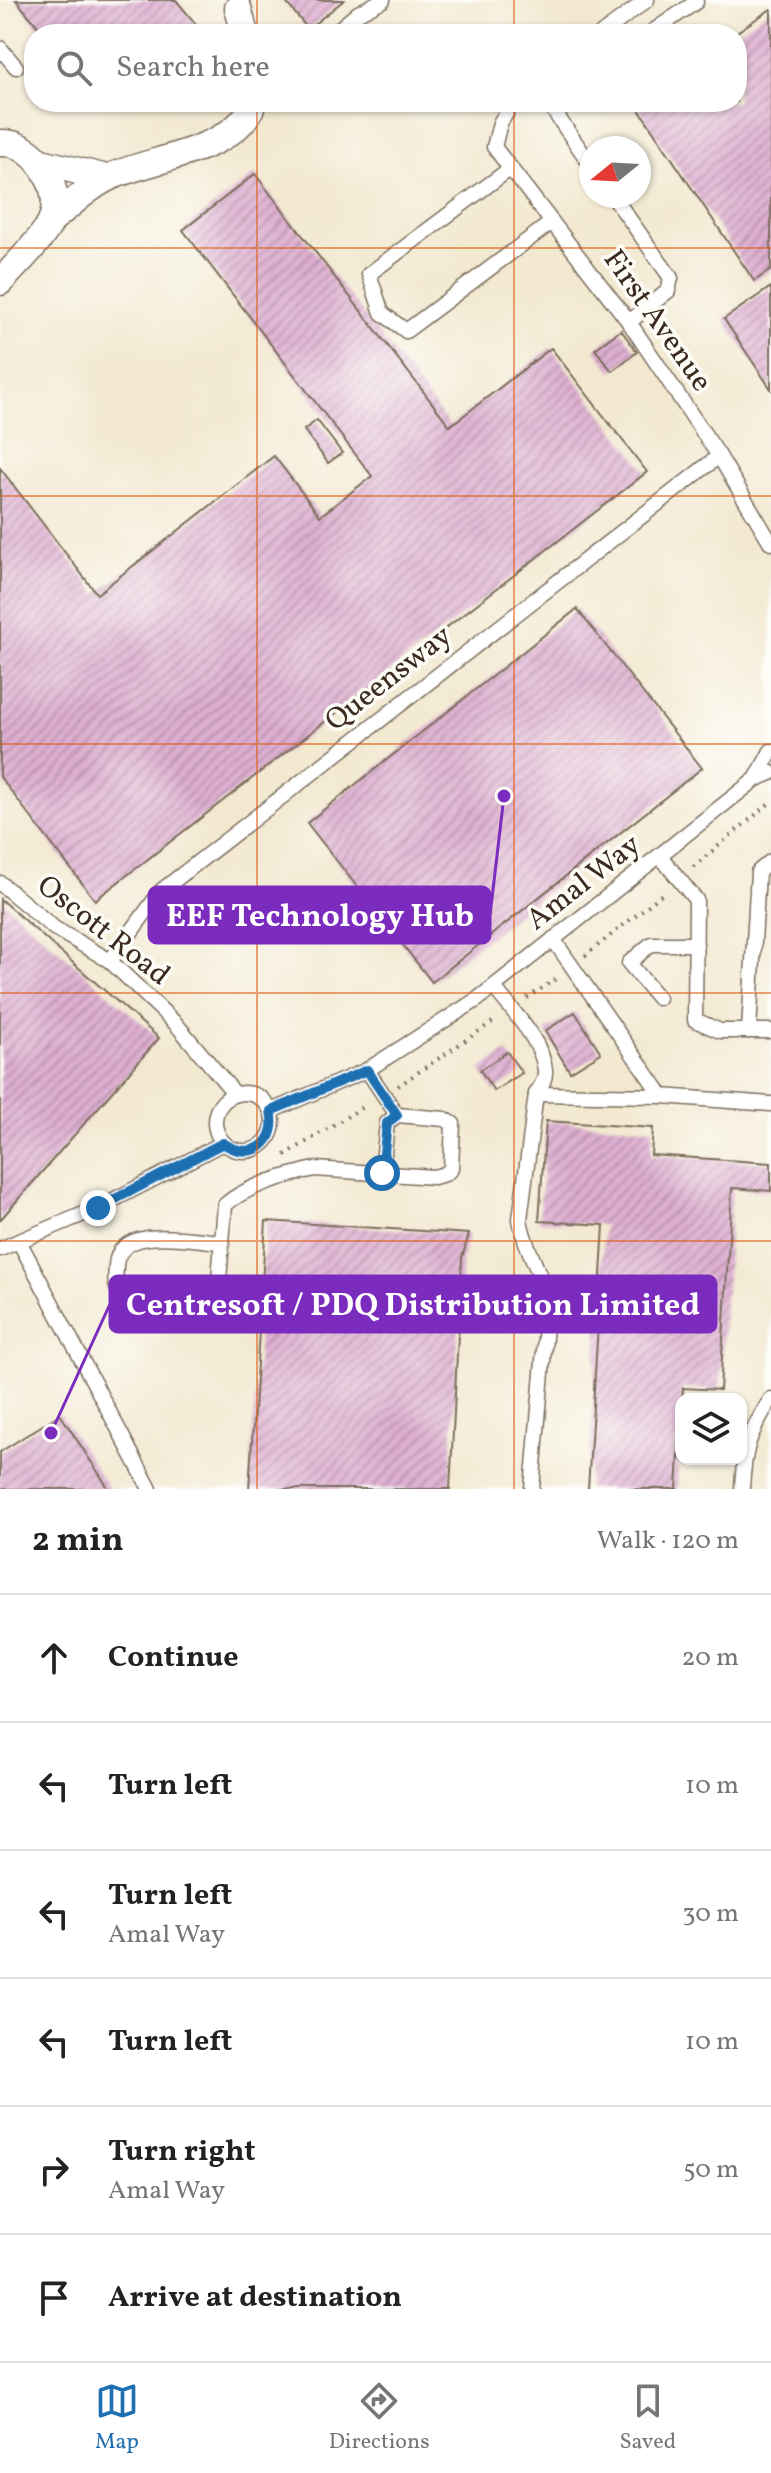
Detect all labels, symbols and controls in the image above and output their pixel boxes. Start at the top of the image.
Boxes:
search box [24,24,747,112]
icon: search [52,46,96,90]
text: Search here [116,47,270,89]
north arrow [579,136,651,208]
street label: First Avenue [592,241,722,401]
street label: Queensway [317,616,461,742]
street label: Amal Way [518,825,650,941]
street label: Oscott Road [28,866,178,996]
callout: EEF Technology Hub [149,887,490,943]
text: EEF Technology Hub [166,896,474,940]
route start [364,1155,400,1191]
route end [80,1190,116,1226]
callout: Centresoft / PDQ Distribution Limited [110,1276,716,1332]
text: Centresoft / PDQ Distribution Limited [126,1285,700,1329]
map controls [675,1393,747,1465]
button: layers [675,1393,747,1465]
text: 2 min [32,1518,124,1565]
text: Walk · 120 m [597,1523,739,1559]
icon: ahead [32,1636,76,1680]
text: Continue [108,1637,239,1679]
text: 20 m [681,1640,739,1676]
icon: left [32,1764,76,1808]
text: Turn left [108,1765,232,1807]
text: 10 m [685,1768,739,1804]
text: Turn left [108,1875,232,1917]
icon: left [32,1892,76,1936]
text: 30 m [682,1896,739,1932]
text: Amal Way [108,1917,225,1953]
icon: left [32,2020,76,2064]
text: Turn left [108,2021,232,2063]
text: 10 m [685,2024,739,2060]
text: Turn right [108,2131,256,2173]
icon: right [32,2148,76,2192]
text: 50 m [683,2152,739,2188]
text: Amal Way [108,2173,225,2209]
icon: arrive [32,2276,76,2320]
text: Arrive at destination [108,2277,402,2319]
tab: Map [95,2379,139,2458]
tab: Directions [329,2379,430,2458]
tab: Saved [619,2379,676,2458]

